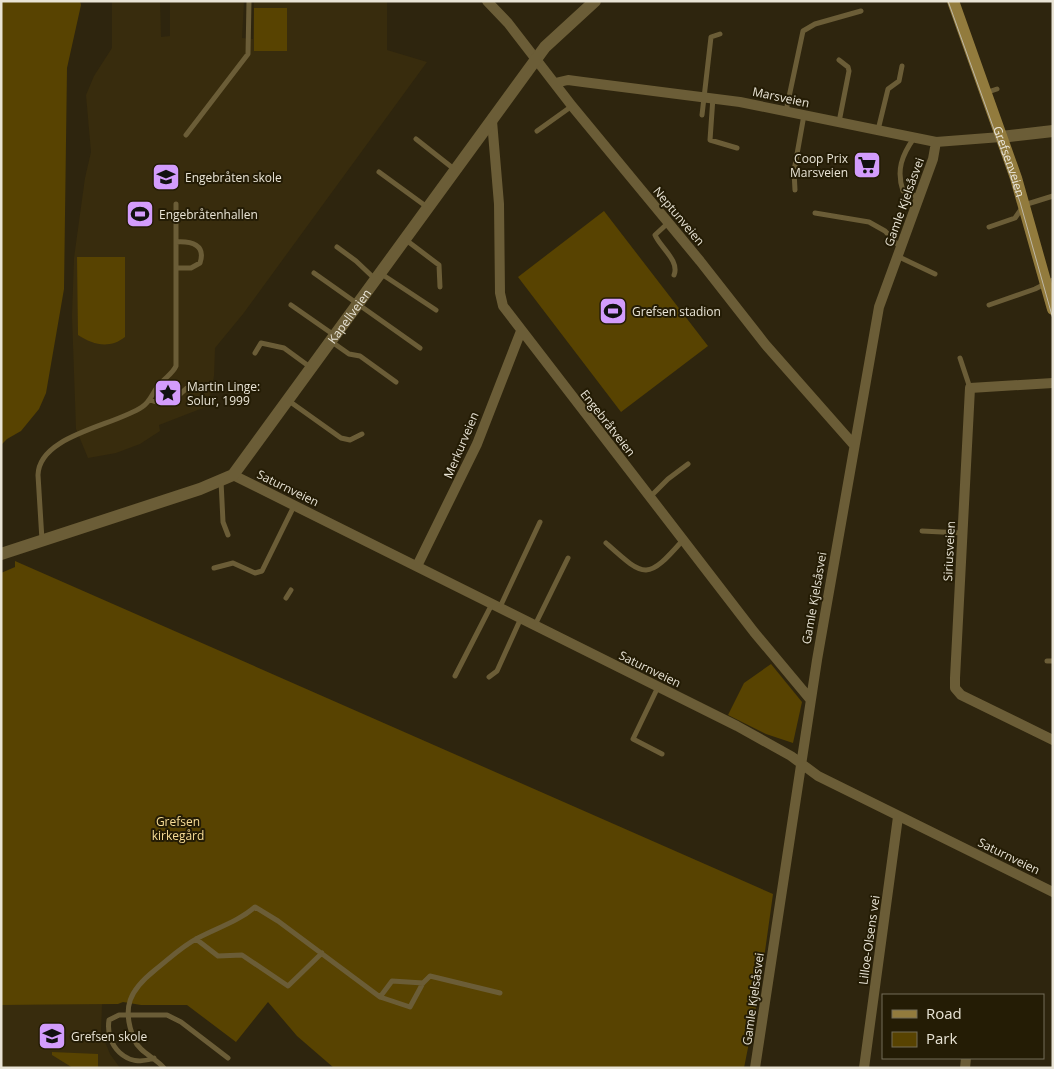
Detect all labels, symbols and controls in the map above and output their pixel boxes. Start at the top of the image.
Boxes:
street label: Marsveien [751,83,811,111]
street label: Grefsenveien [990,123,1029,199]
place label: Coop Prix Marsveien [790,150,849,181]
supermarket icon: Coop Prix Marsveien [852,150,882,180]
street label: Gamle Kjelsåsvei [880,155,928,249]
school or university icon: Engebråten skole [151,162,181,192]
place label: Engebråten skole [185,169,282,186]
street label: Neptunveien [649,183,709,249]
sports icon: Engebråtenhallen [125,199,155,229]
place label: Engebråtenhallen [159,206,258,223]
street label: Kapellveien [323,285,375,347]
sports icon: Grefsen stadion [598,296,628,326]
place label: Grefsen stadion [632,303,721,320]
place icon: Martin Linge: Solur, 1999 [153,378,183,408]
place label: Martin Linge: Solur, 1999 [187,378,260,409]
street label: Engebråtveien [577,386,639,460]
street label: Merkurveien [439,409,483,481]
street label: Saturnveien [254,466,322,510]
street label: Siriusveien [939,520,959,582]
street label: Gamle Kjelsåsvei [798,551,830,645]
street label: Saturnveien [616,647,684,691]
park label: Grefsen kirkegård [152,813,204,844]
street label: Saturnveien [975,834,1043,878]
street label: Lilloe-Olsens vei [854,894,884,986]
street label: Gamle Kjelsåsvei [738,952,768,1046]
legend [882,994,1044,1059]
text: Road [926,1003,962,1023]
school or university icon: Grefsen skole [37,1021,67,1051]
place label: Grefsen skole [71,1028,148,1045]
text: Park [926,1028,957,1048]

